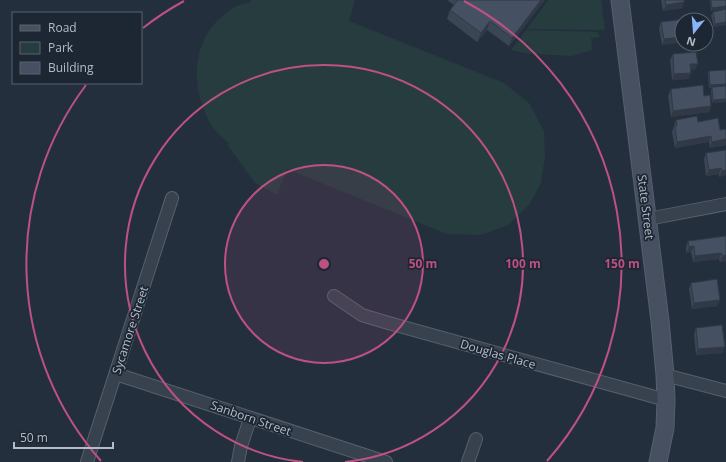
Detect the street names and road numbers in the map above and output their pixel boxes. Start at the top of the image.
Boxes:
street label: State Street [634,174,658,240]
street label: Sycamore Street [108,284,152,376]
street label: Douglas Place [458,335,538,373]
street label: Sanborn Street [208,396,294,440]

